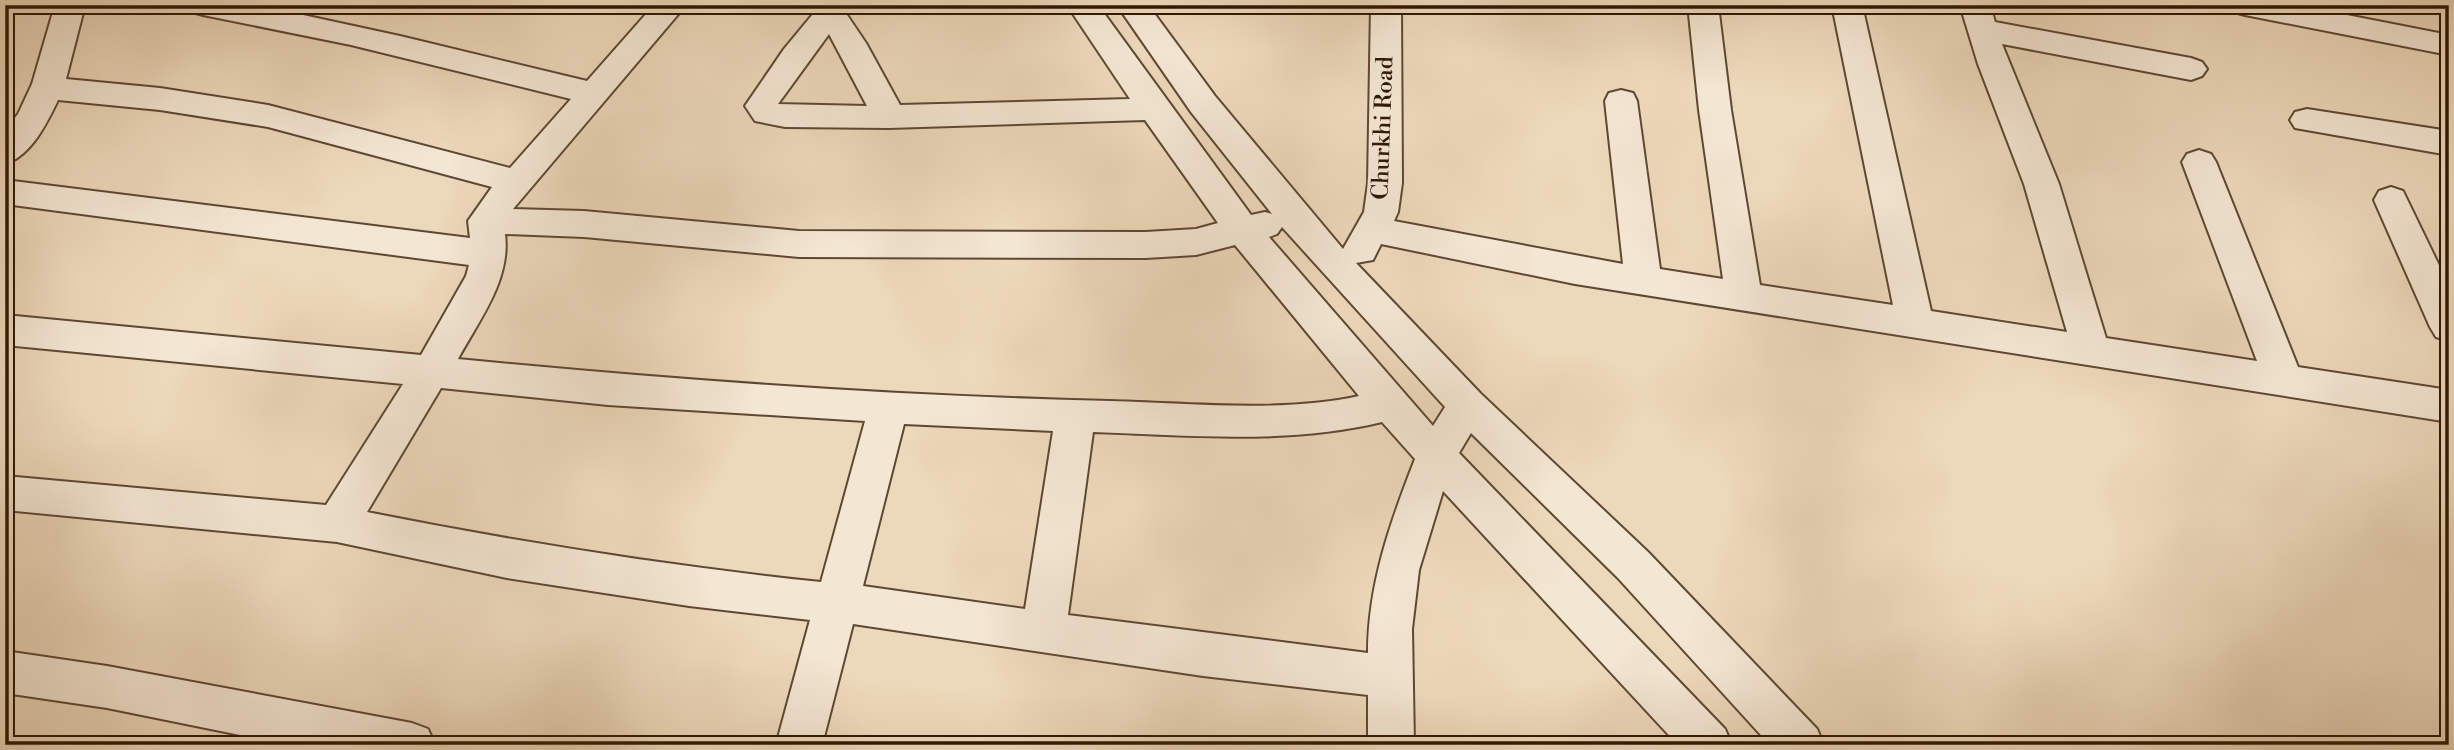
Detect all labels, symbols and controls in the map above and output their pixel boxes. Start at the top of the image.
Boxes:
street label: Churkhi Road [1367,56,1399,200]

